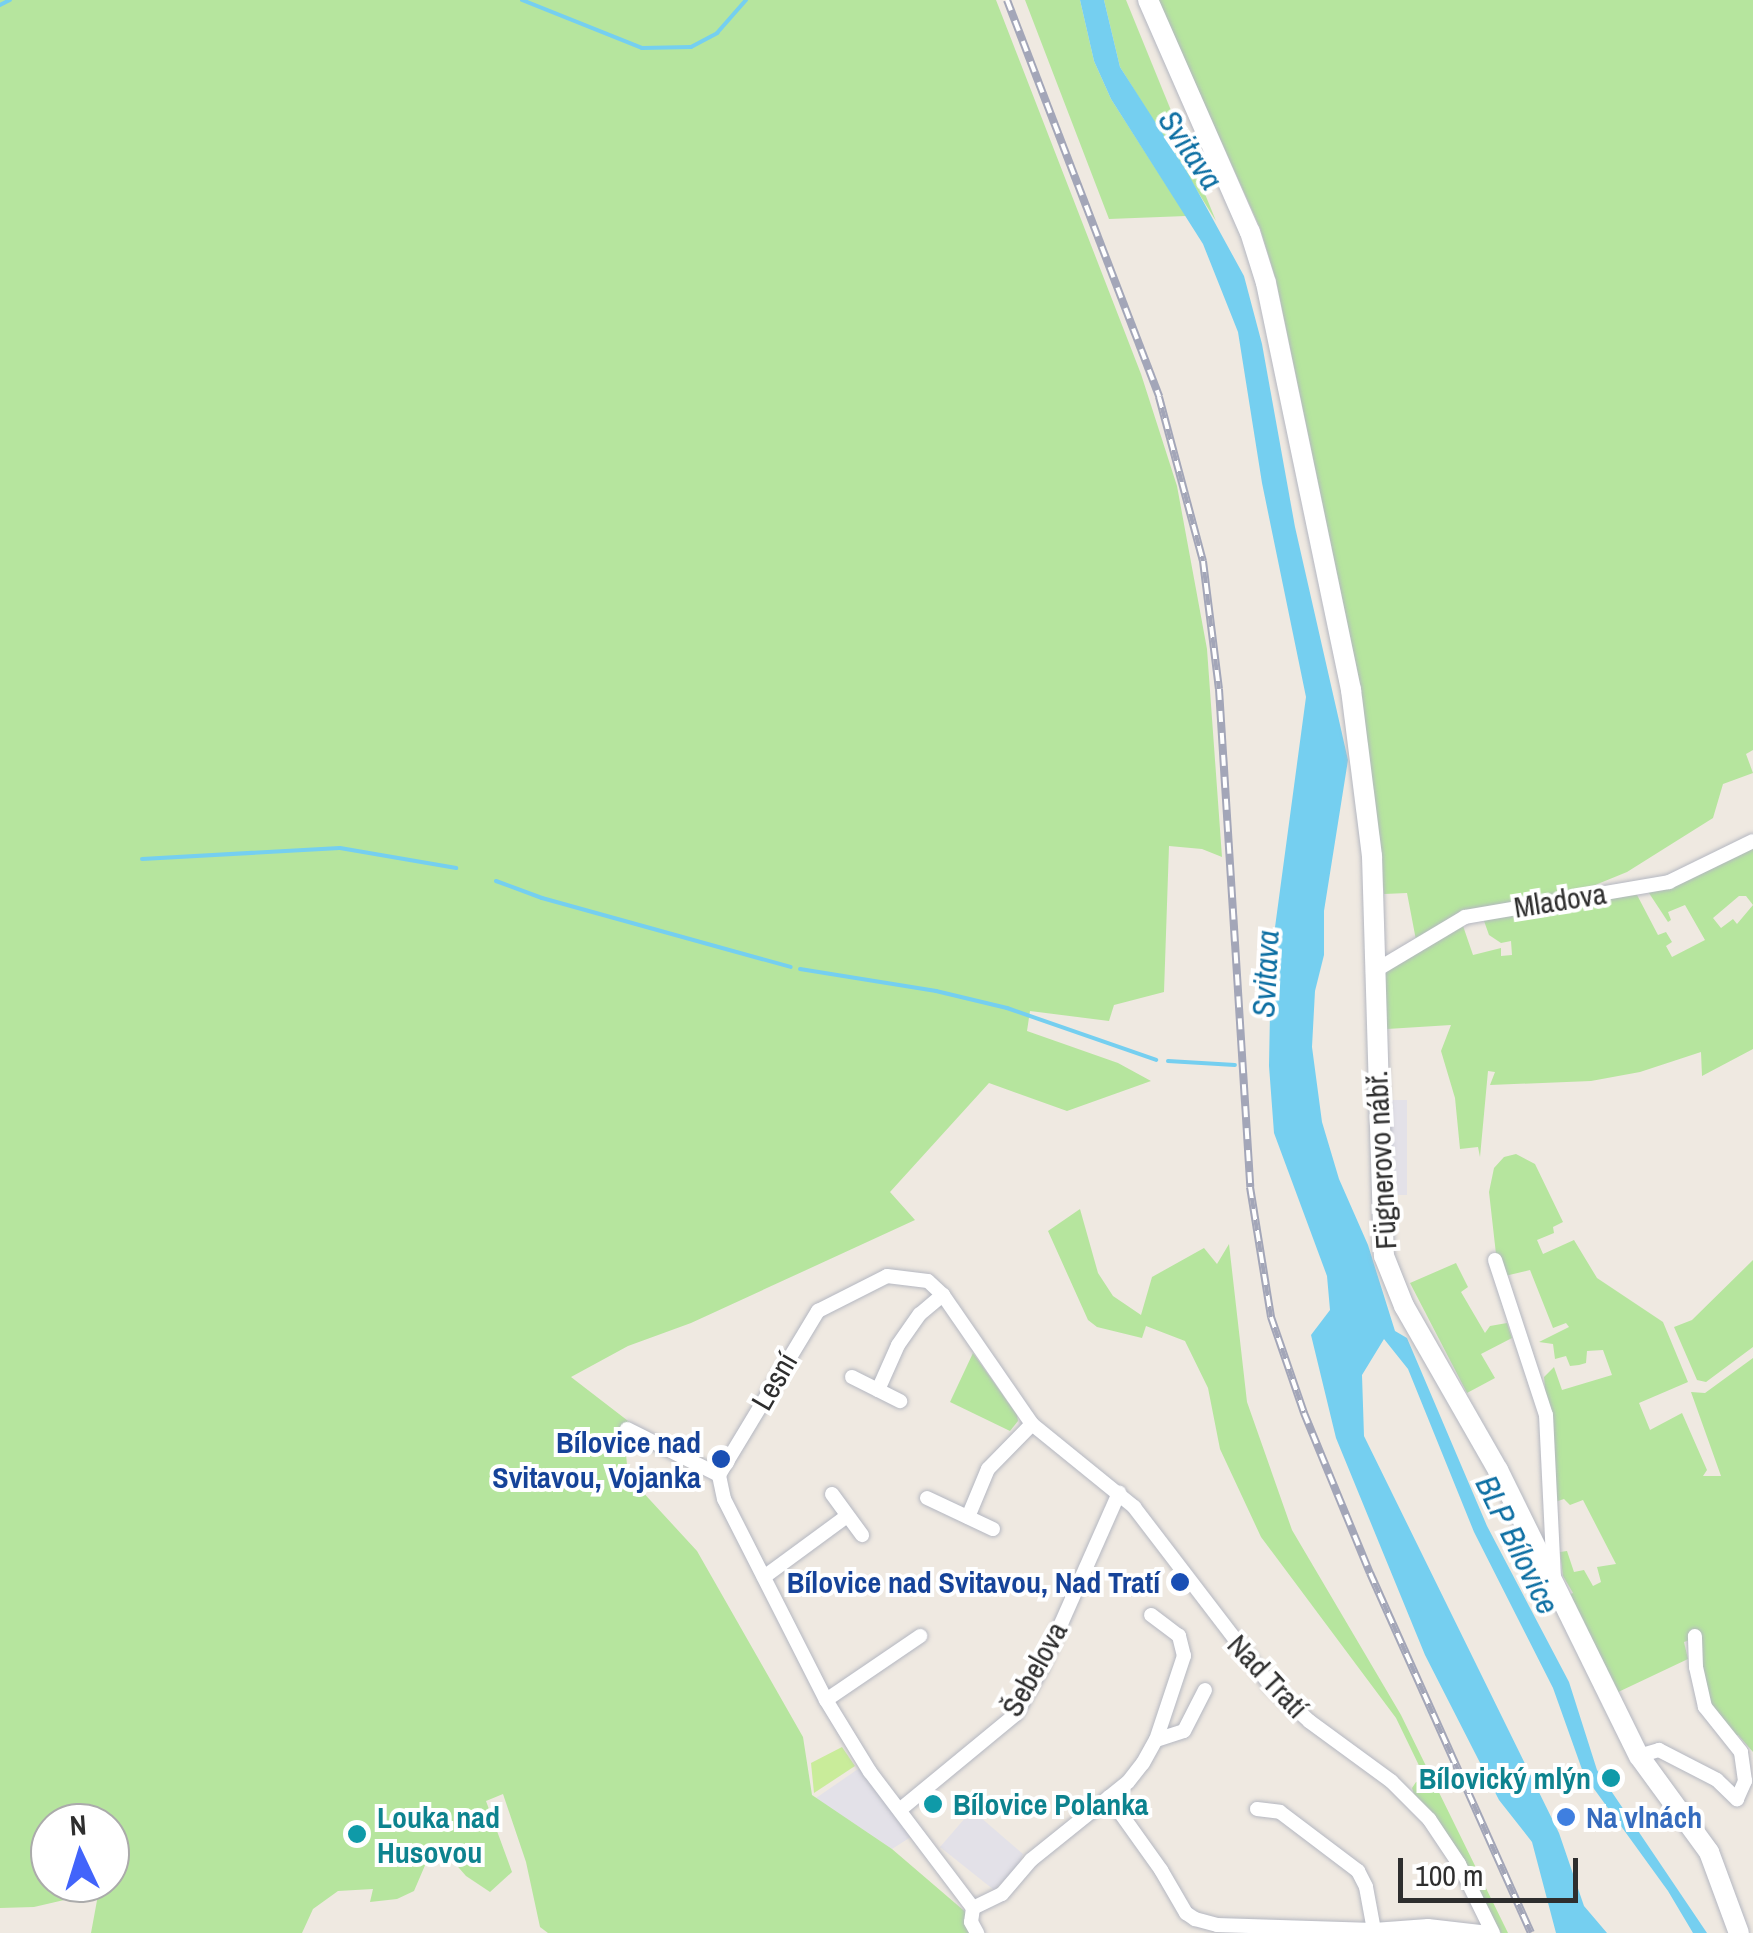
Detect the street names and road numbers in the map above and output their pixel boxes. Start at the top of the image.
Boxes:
street label: Mladova [1511,875,1609,925]
street label: Fügnerovo nábř. [1358,1070,1404,1250]
street label: Lesní [743,1346,805,1416]
street label: Šebelova [993,1615,1075,1723]
street label: Nad Tratí [1220,1627,1316,1725]

